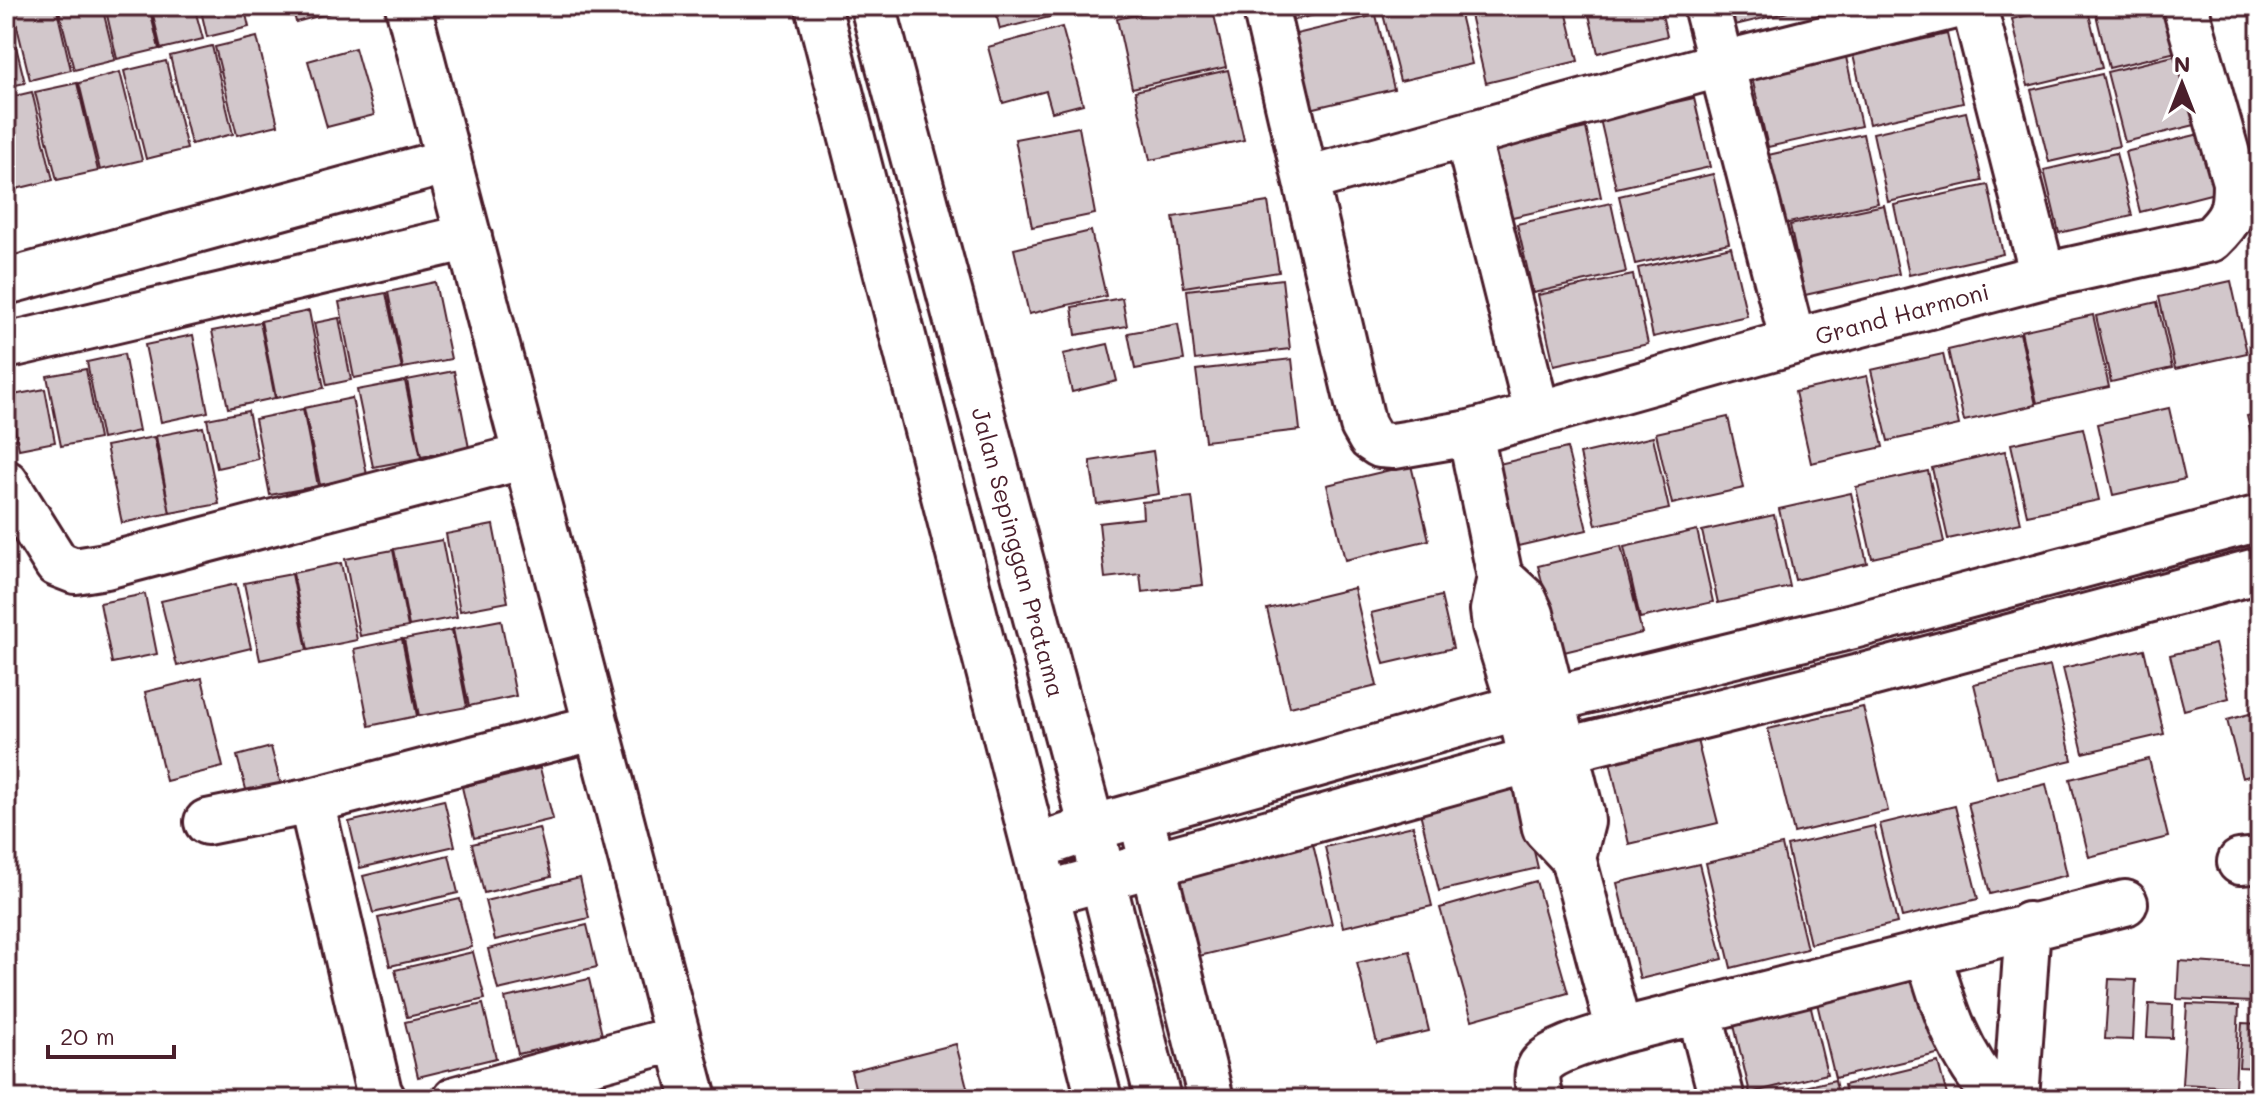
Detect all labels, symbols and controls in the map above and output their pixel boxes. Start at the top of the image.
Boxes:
north arrow [2142,44,2222,124]
text: N [2174,49,2190,78]
street label: Grand Harmoni [1811,275,1993,351]
street label: Jalan Sepinggan Pratama [965,404,1073,700]
scale bar [48,1009,174,1059]
text: 20 m [60,1020,115,1051]

